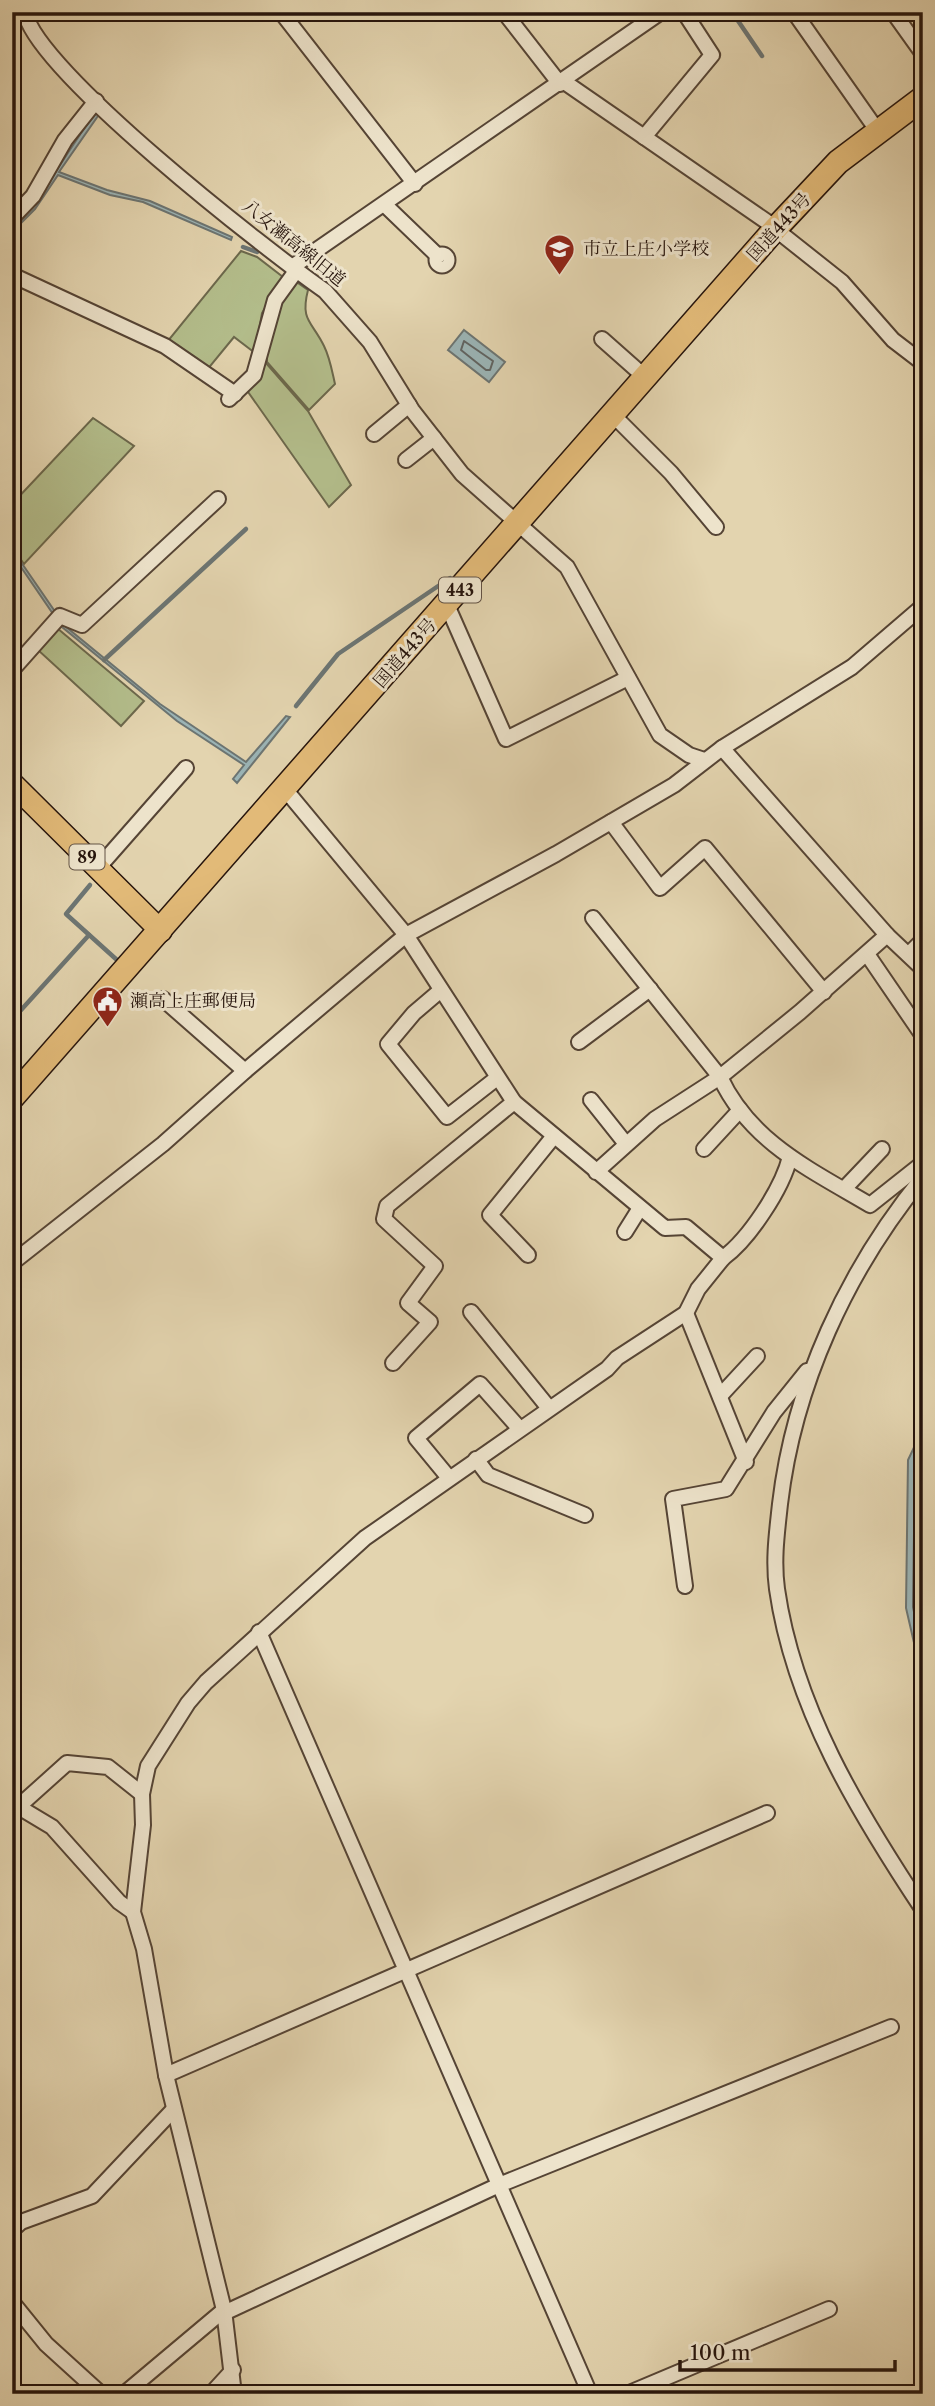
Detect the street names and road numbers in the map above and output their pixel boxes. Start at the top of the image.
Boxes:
street label: 国道443号 [742,188,816,266]
street label: 八女瀬高線旧道 [238,195,350,291]
road number: 443 [439,578,481,603]
street label: 国道443号 [369,614,441,692]
road number: 89 [70,844,104,870]

